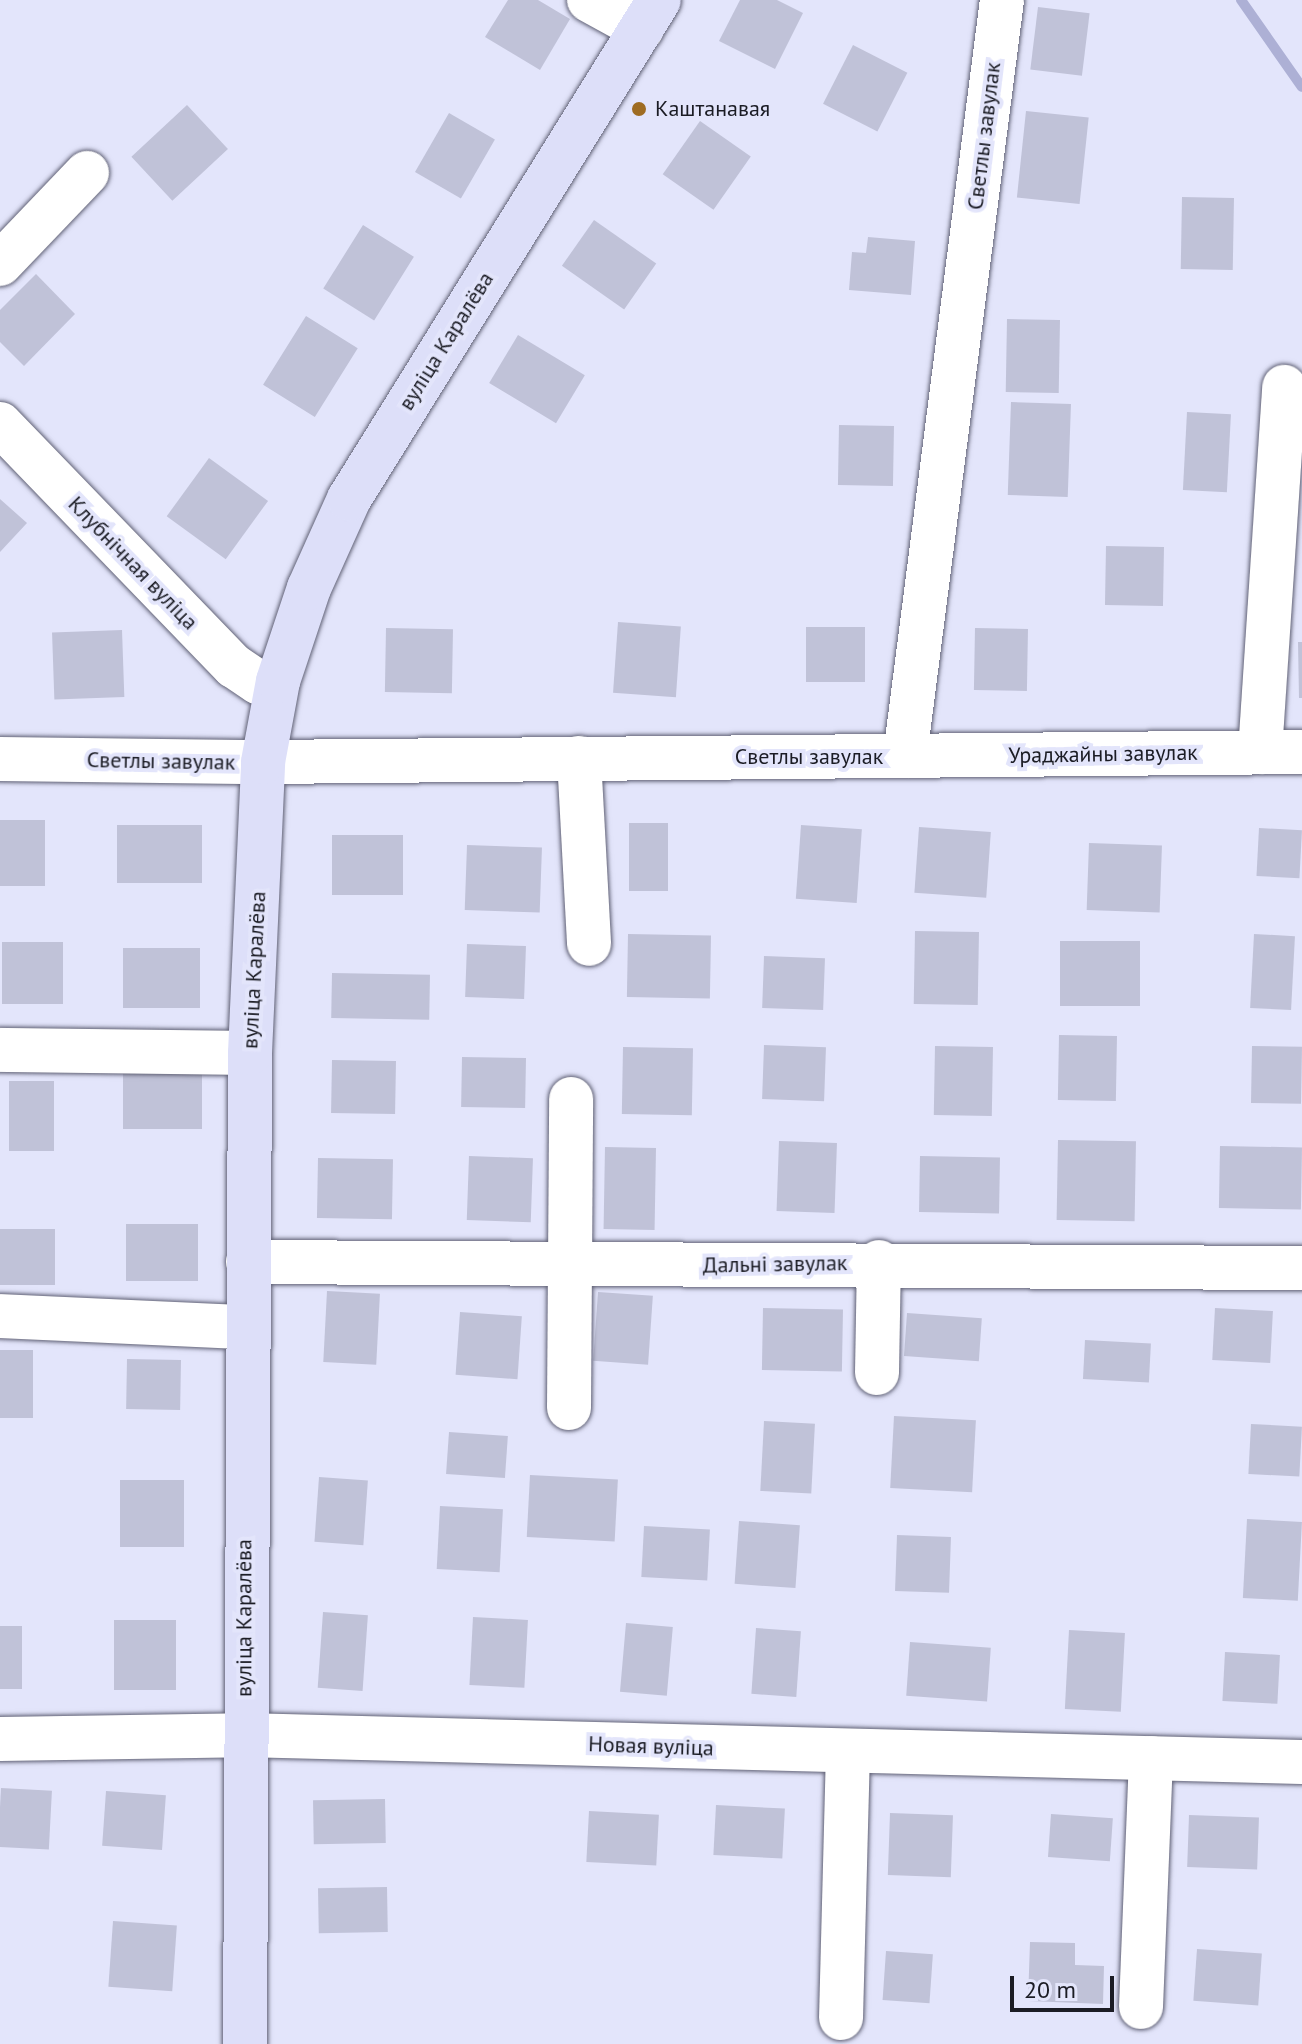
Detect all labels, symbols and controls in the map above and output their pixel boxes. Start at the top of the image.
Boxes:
street label: Светлы завулак [962,61,1006,211]
place label: Каштанавая [655,96,770,122]
marker: Каштанавая [630,100,648,118]
street label: вуліца Каралёва [393,267,499,415]
street label: Клубнічная вуліца [63,491,203,635]
street label: Ураджайны завулак [1008,739,1198,769]
street label: Светлы завулак [735,744,883,770]
street label: Светлы завулак [87,747,235,775]
street label: вуліца Каралёва [237,890,271,1050]
street label: Дальні завулак [702,1250,848,1278]
street label: вуліца Каралёва [231,1539,257,1697]
street label: Новая вуліца [588,1731,714,1761]
scale bar [1014,1960,1118,2010]
text: 20 m [1024,1974,1076,2005]

